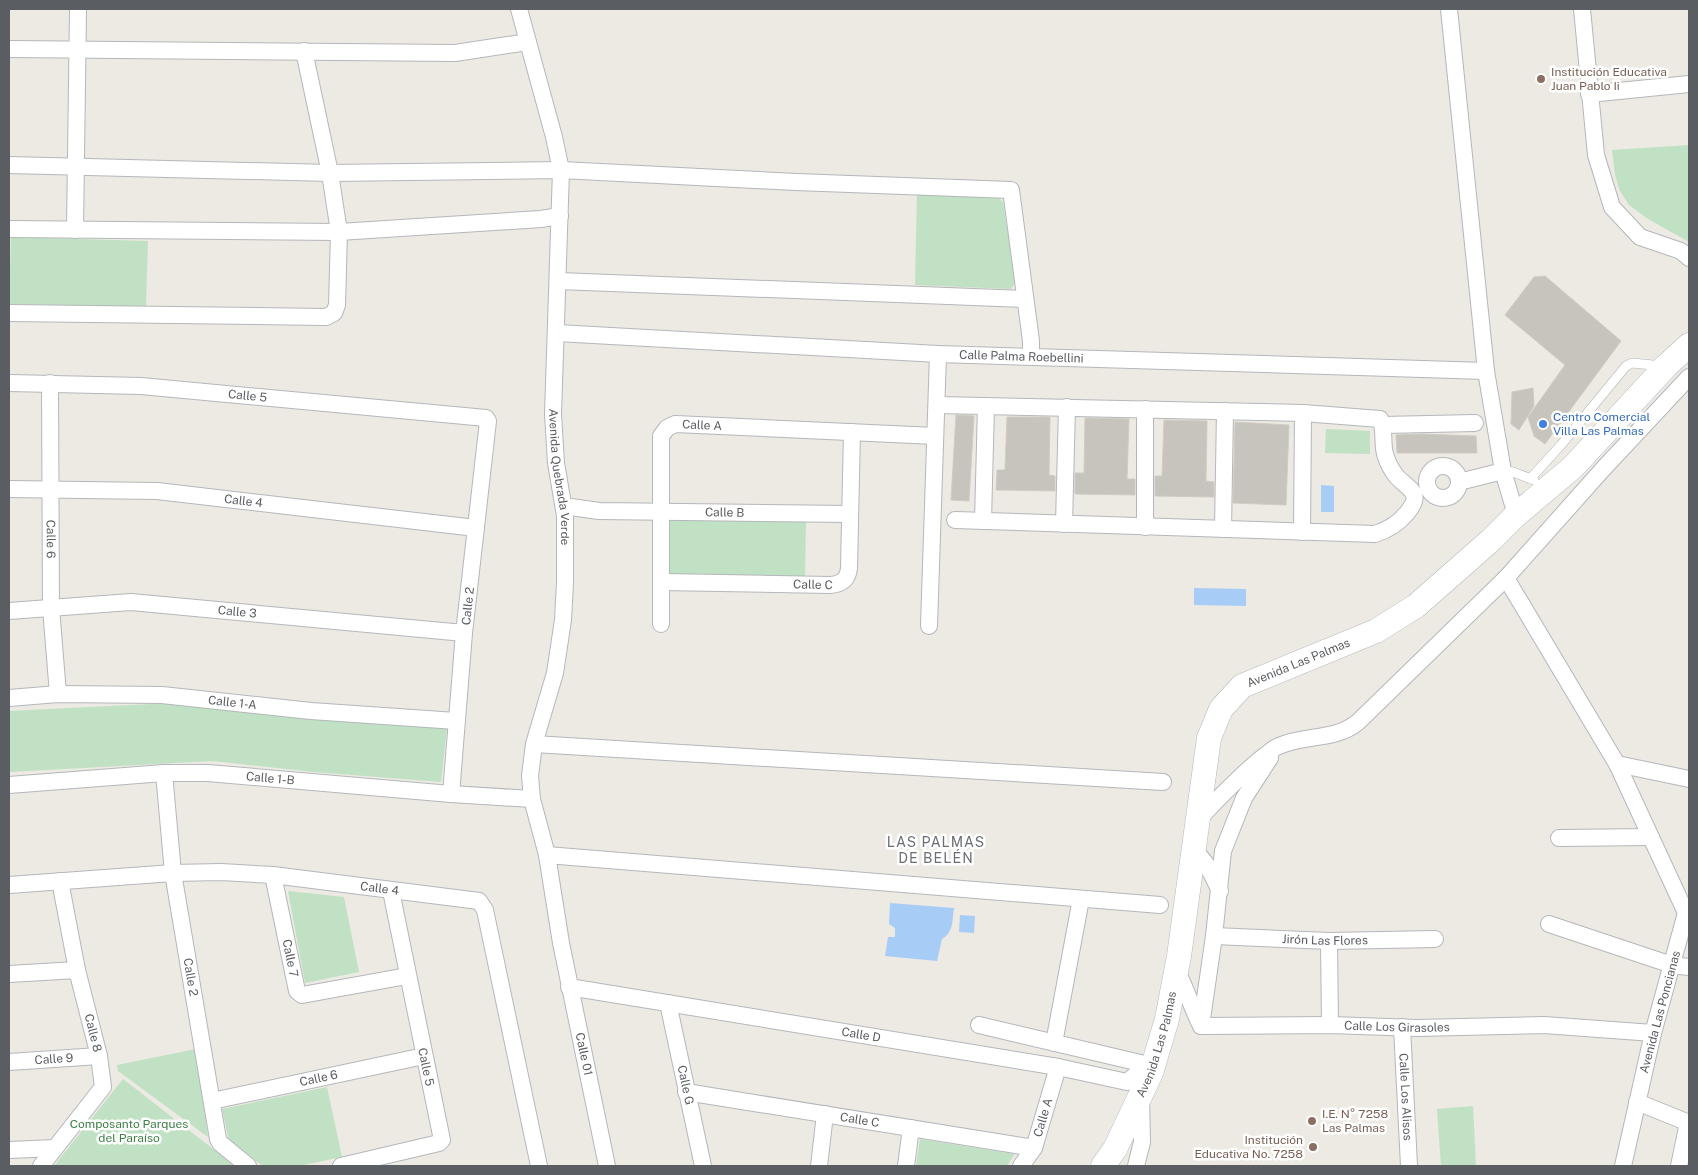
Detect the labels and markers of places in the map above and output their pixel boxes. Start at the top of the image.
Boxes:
place label: Institución Educativa Juan Pablo Ii [1551,65,1667,93]
marker: Institución Educativa Juan Pablo Ii [1535,73,1547,85]
place label: Centro Comercial Villa Las Palmas [1553,410,1650,438]
marker: Centro Comercial Villa Las Palmas [1537,418,1549,430]
place label: I.E. N° 7258 Las Palmas [1322,1107,1388,1135]
marker: I.E. N° 7258 Las Palmas [1306,1115,1318,1127]
place label: Institución Educativa No. 7258 [1194,1133,1303,1161]
marker: Institución Educativa No. 7258 [1307,1141,1319,1153]

